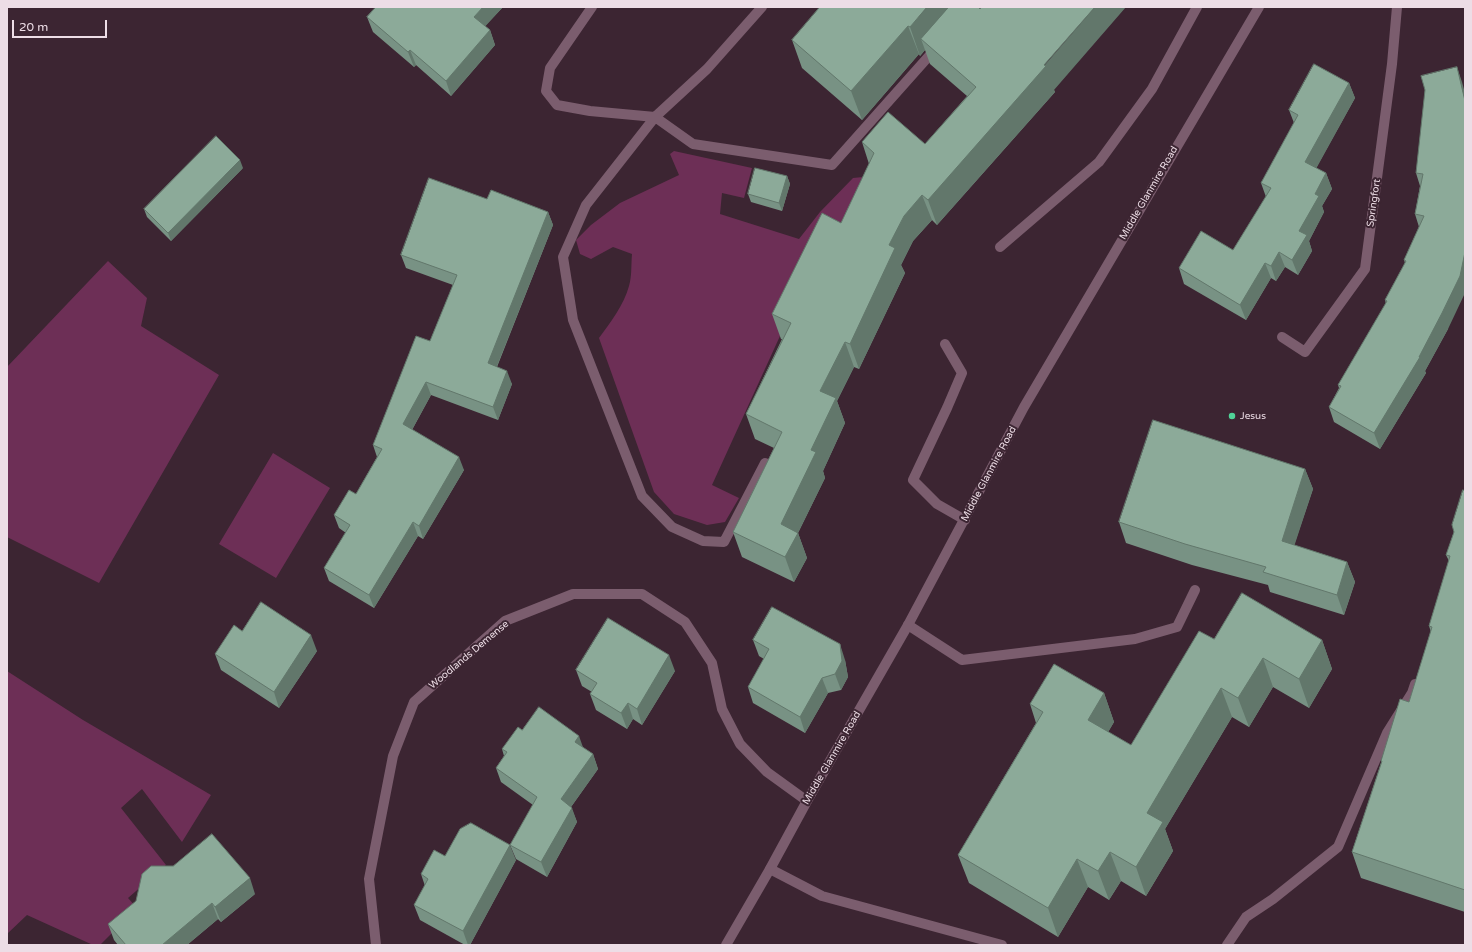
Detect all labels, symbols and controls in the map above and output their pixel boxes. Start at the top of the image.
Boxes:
scale bar [14,12,109,38]
text: 20 m [19,20,48,34]
street label: Middle Glanmire Road [1117,144,1181,242]
street label: Springfort [1365,178,1383,228]
place label: Jesus [1240,410,1266,422]
marker: Jesus [1227,411,1237,421]
street label: Middle Glanmire Road [959,424,1019,524]
street label: Woodlands Demense [427,618,511,692]
street label: Middle Glanmire Road [800,709,864,807]

